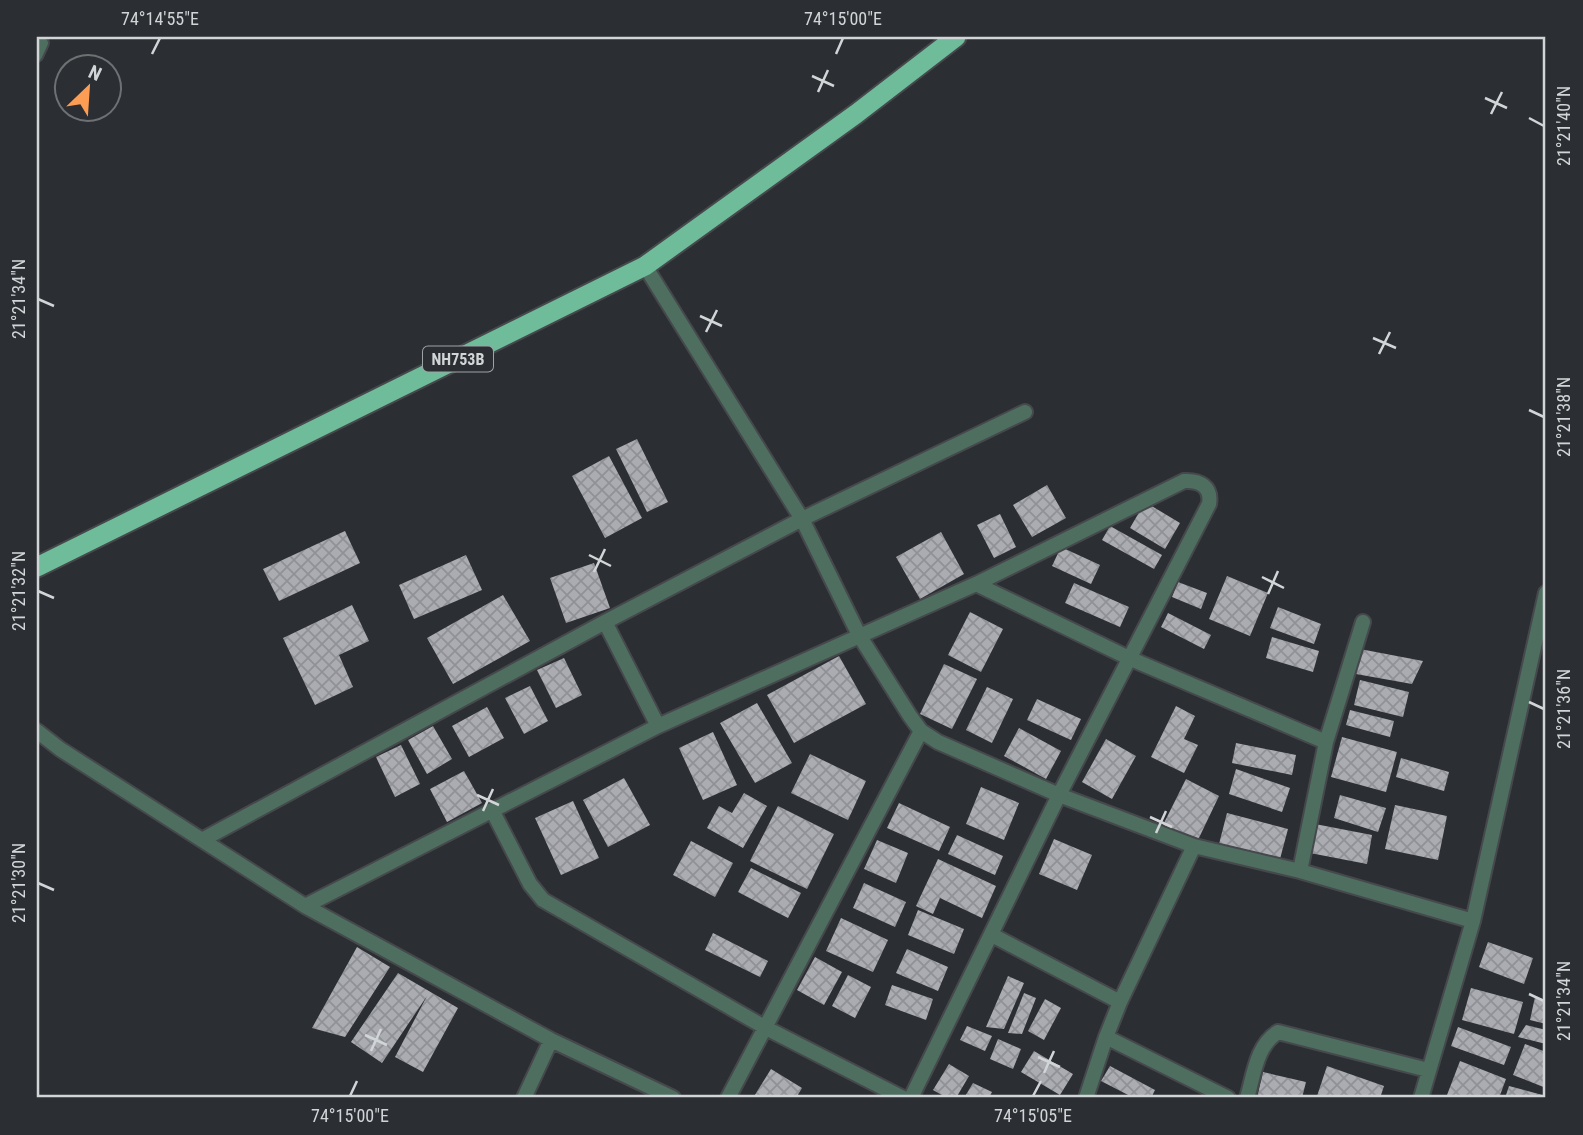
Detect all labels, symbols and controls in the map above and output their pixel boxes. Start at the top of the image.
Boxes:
text: 74°14'55"E [121,8,199,29]
text: 74°15'00"E [804,8,882,29]
north arrow [52,52,122,122]
text: N [85,60,105,86]
text: 21°21'40"N [1553,86,1574,166]
text: 21°21'34"N [8,259,29,339]
road number: NH753B [423,346,493,372]
text: 21°21'38"N [1553,377,1574,457]
text: 21°21'32"N [8,551,29,631]
text: 21°21'36"N [1553,669,1574,749]
text: 21°21'30"N [8,843,29,923]
text: 21°21'34"N [1553,961,1574,1041]
text: 74°15'00"E [311,1105,389,1126]
text: 74°15'05"E [994,1105,1072,1126]

